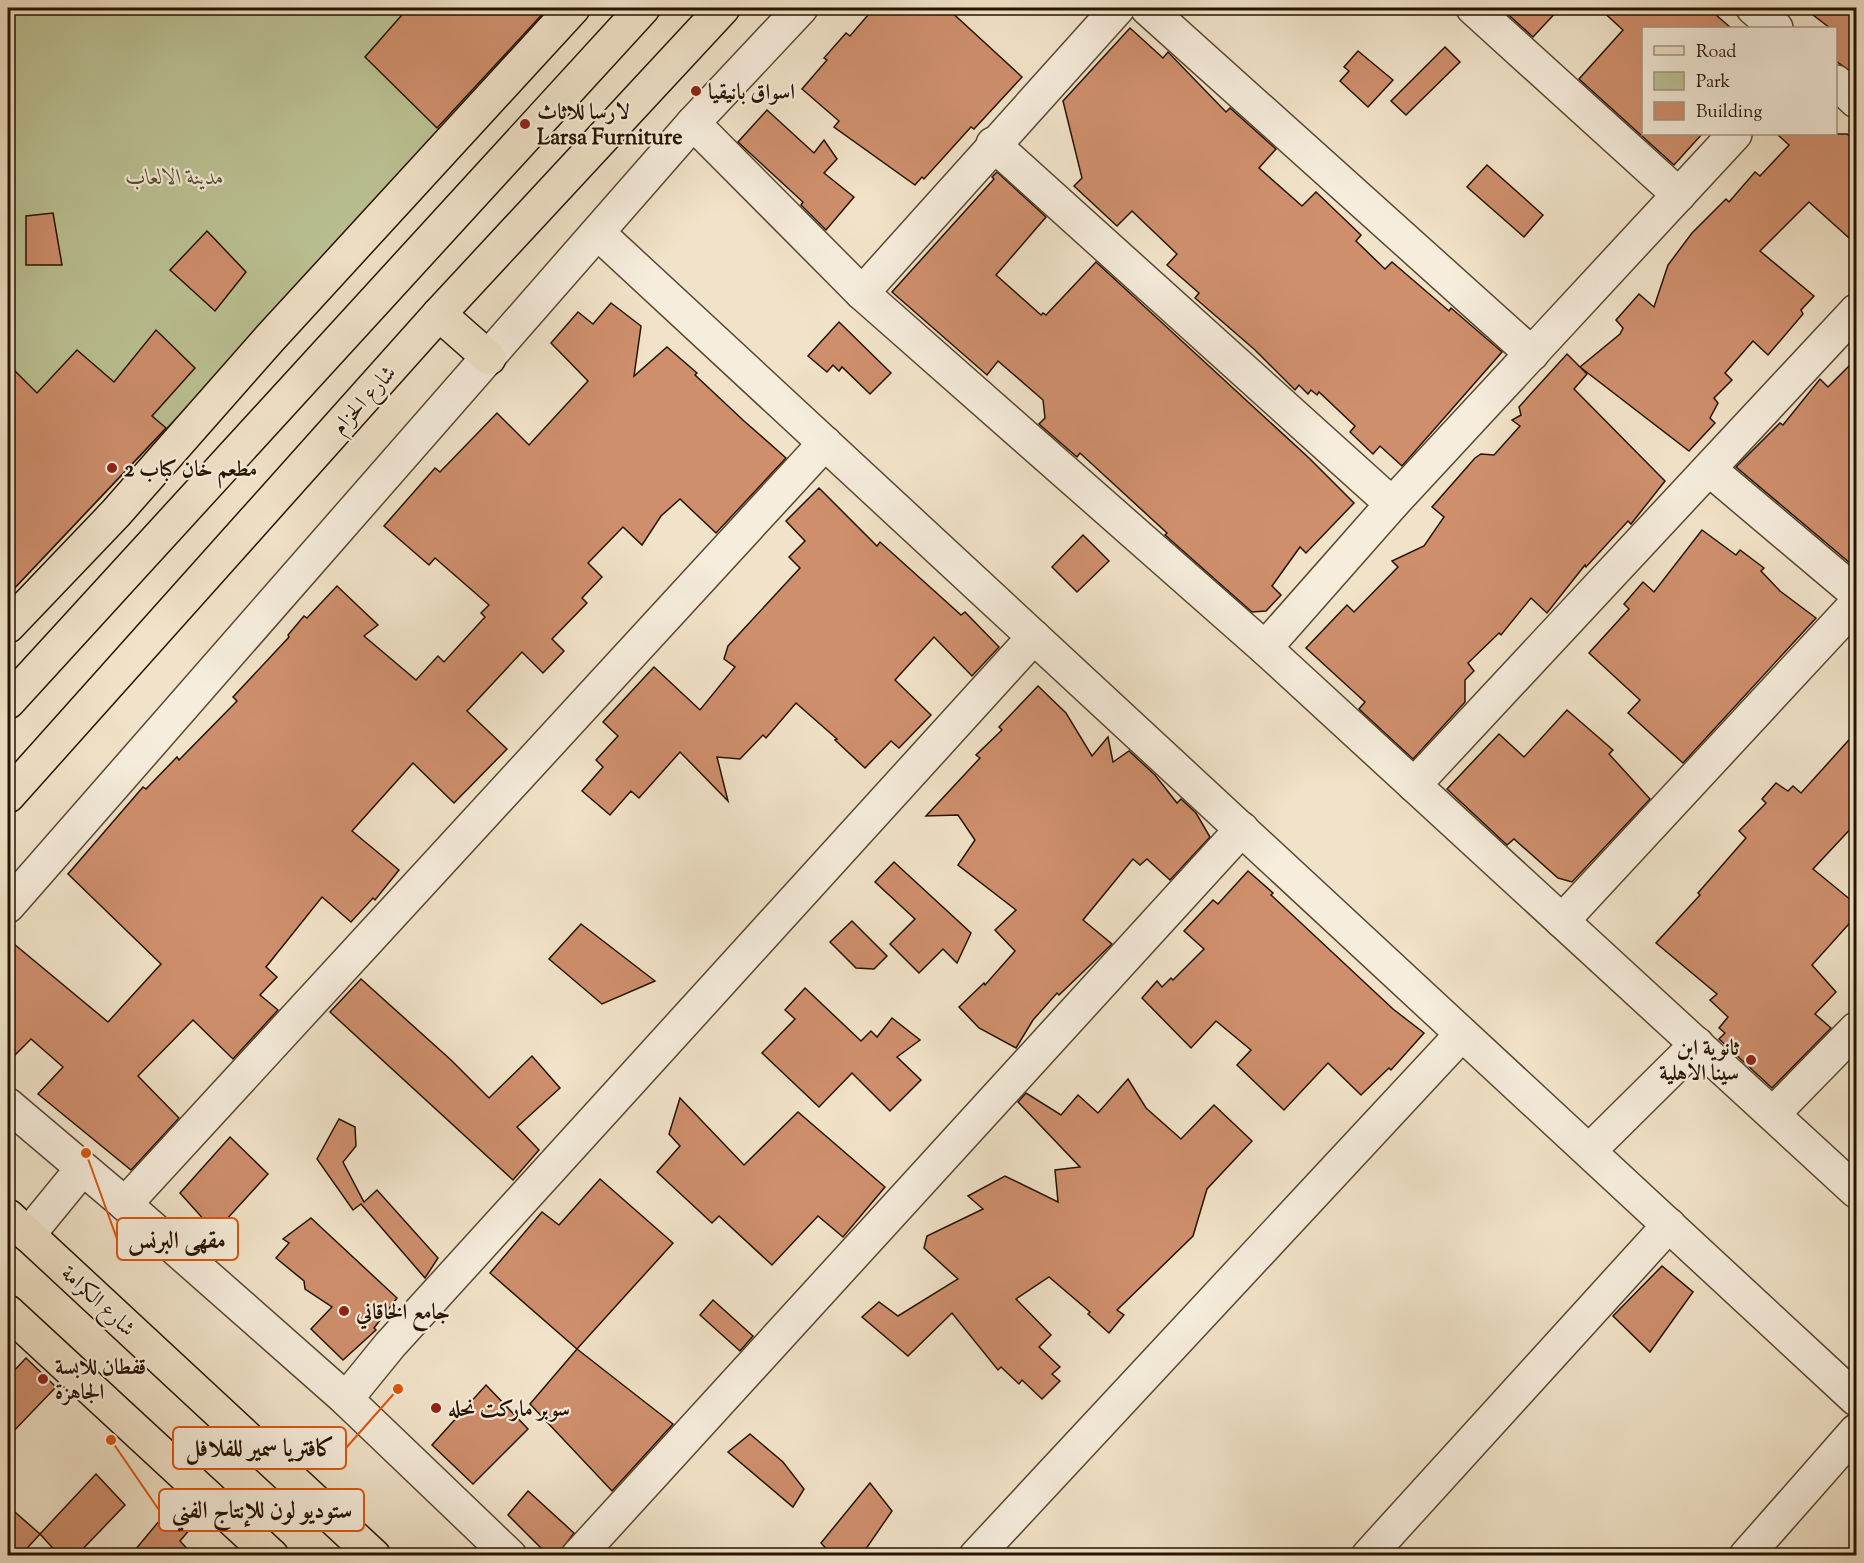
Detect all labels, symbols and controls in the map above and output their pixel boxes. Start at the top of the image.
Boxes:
legend [1642,27,1837,135]
text: Road [1696,40,1736,66]
text: Park [1696,70,1731,96]
place label: اسواق بانيقيا [708,78,795,110]
marker: اسواق بانيقيا [689,84,703,98]
place label: لارسا للاثاث Larsa Furniture [537,98,682,155]
text: Building [1696,100,1762,126]
marker: لارسا للاثاث Larsa Furniture [518,117,532,131]
park label: مدينة الالعاب [126,163,224,195]
street label: شارع الحزام [325,359,406,444]
place label: مطعم خان كباب 2 [124,455,257,489]
marker: مطعم خان كباب 2 [105,461,119,475]
place label: ثانوية ابن سينا الاهلية [1659,1034,1740,1091]
marker: ثانوية ابن سينا الاهلية [1744,1053,1758,1067]
callout: مقهى البرنس [117,1218,238,1260]
text: مقهى البرنس [128,1225,226,1259]
street label: شارع الكرامة [52,1259,141,1345]
place label: جامع الخاقاني [355,1298,450,1332]
marker: جامع الخاقاني [337,1304,351,1318]
place label: قفطان للابسة الجاهزة [55,1353,146,1410]
marker: قفطان للابسة الجاهزة [36,1372,50,1386]
place label: سوبر ماركت نحله [448,1395,570,1427]
marker: سوبر ماركت نحله [429,1401,443,1415]
callout: كافتريا سمير للفلافل [173,1427,346,1469]
text: كافتريا سمير للفلافل [185,1433,335,1467]
callout: ستوديو لون للإنتاج الفني [159,1489,364,1531]
text: ستوديو لون للإنتاج الفني [172,1495,352,1532]

